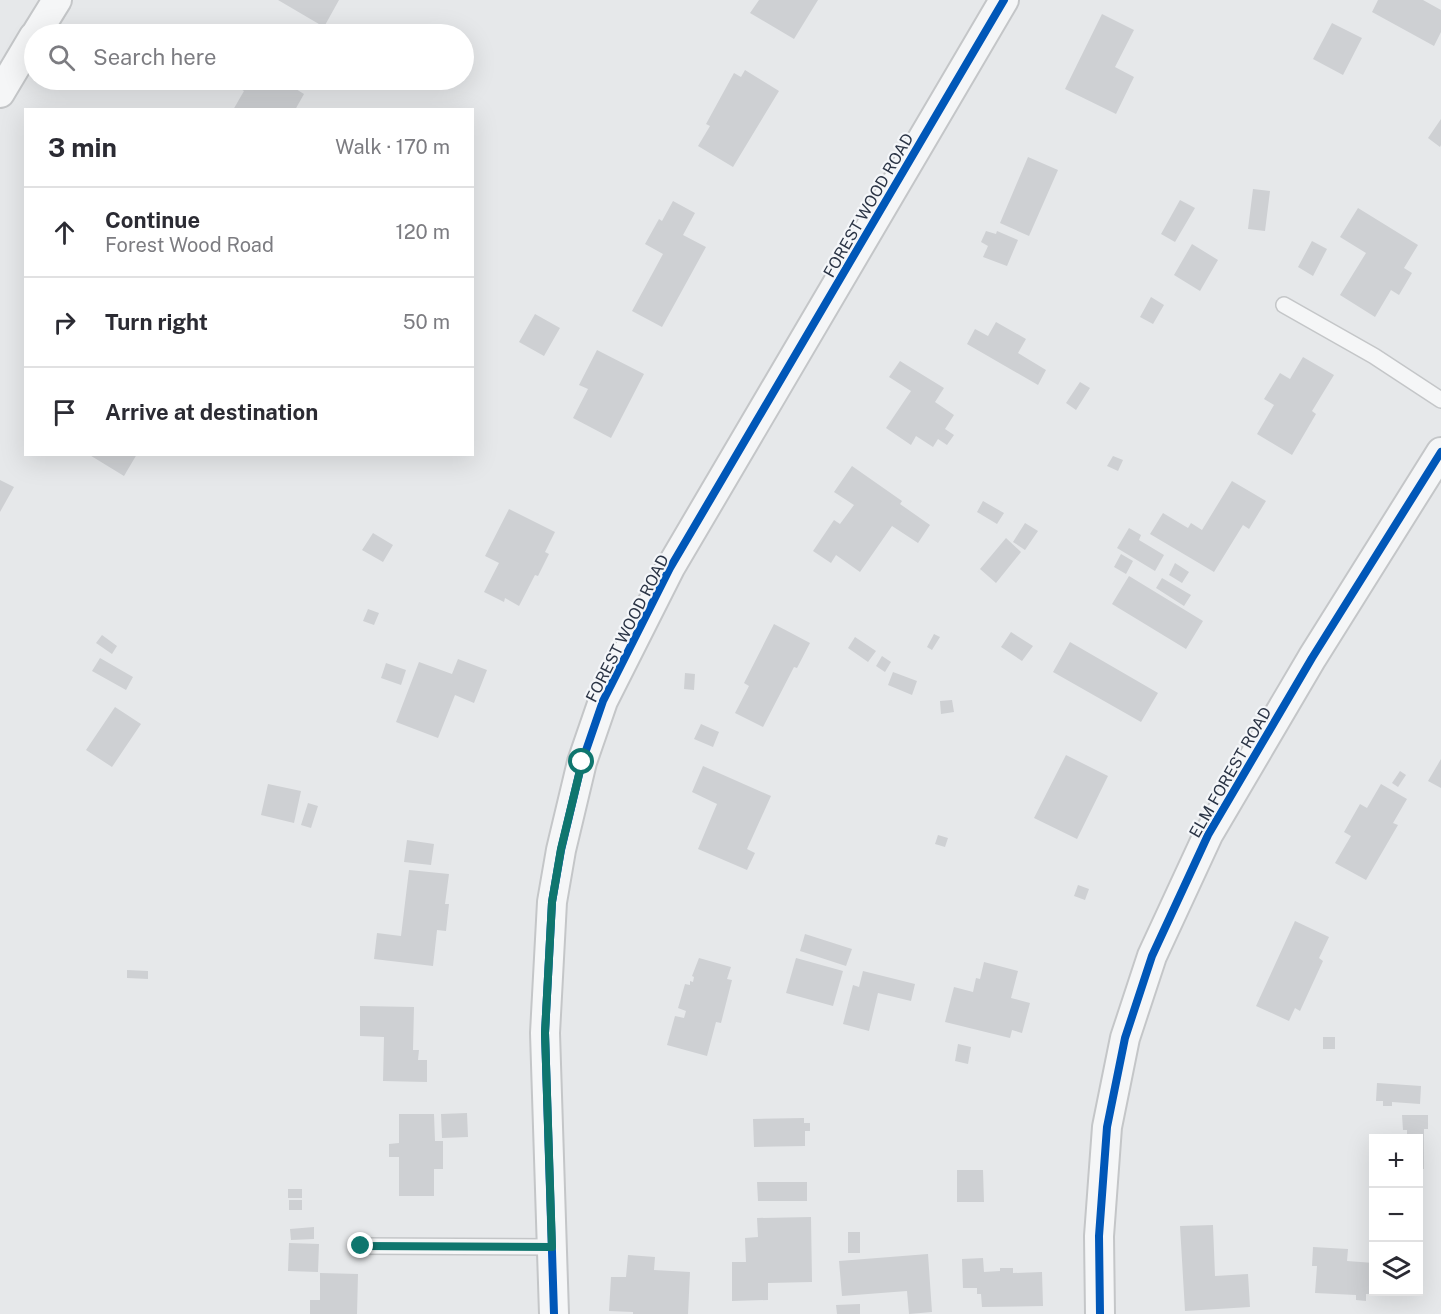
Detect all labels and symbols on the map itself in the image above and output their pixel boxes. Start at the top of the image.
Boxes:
street label: FOREST WOOD ROAD [819,130,917,281]
street label: FOREST WOOD ROAD [582,551,673,705]
street label: ELM FOREST ROAD [1185,704,1276,841]
route start [568,748,594,774]
route end [347,1232,373,1258]

